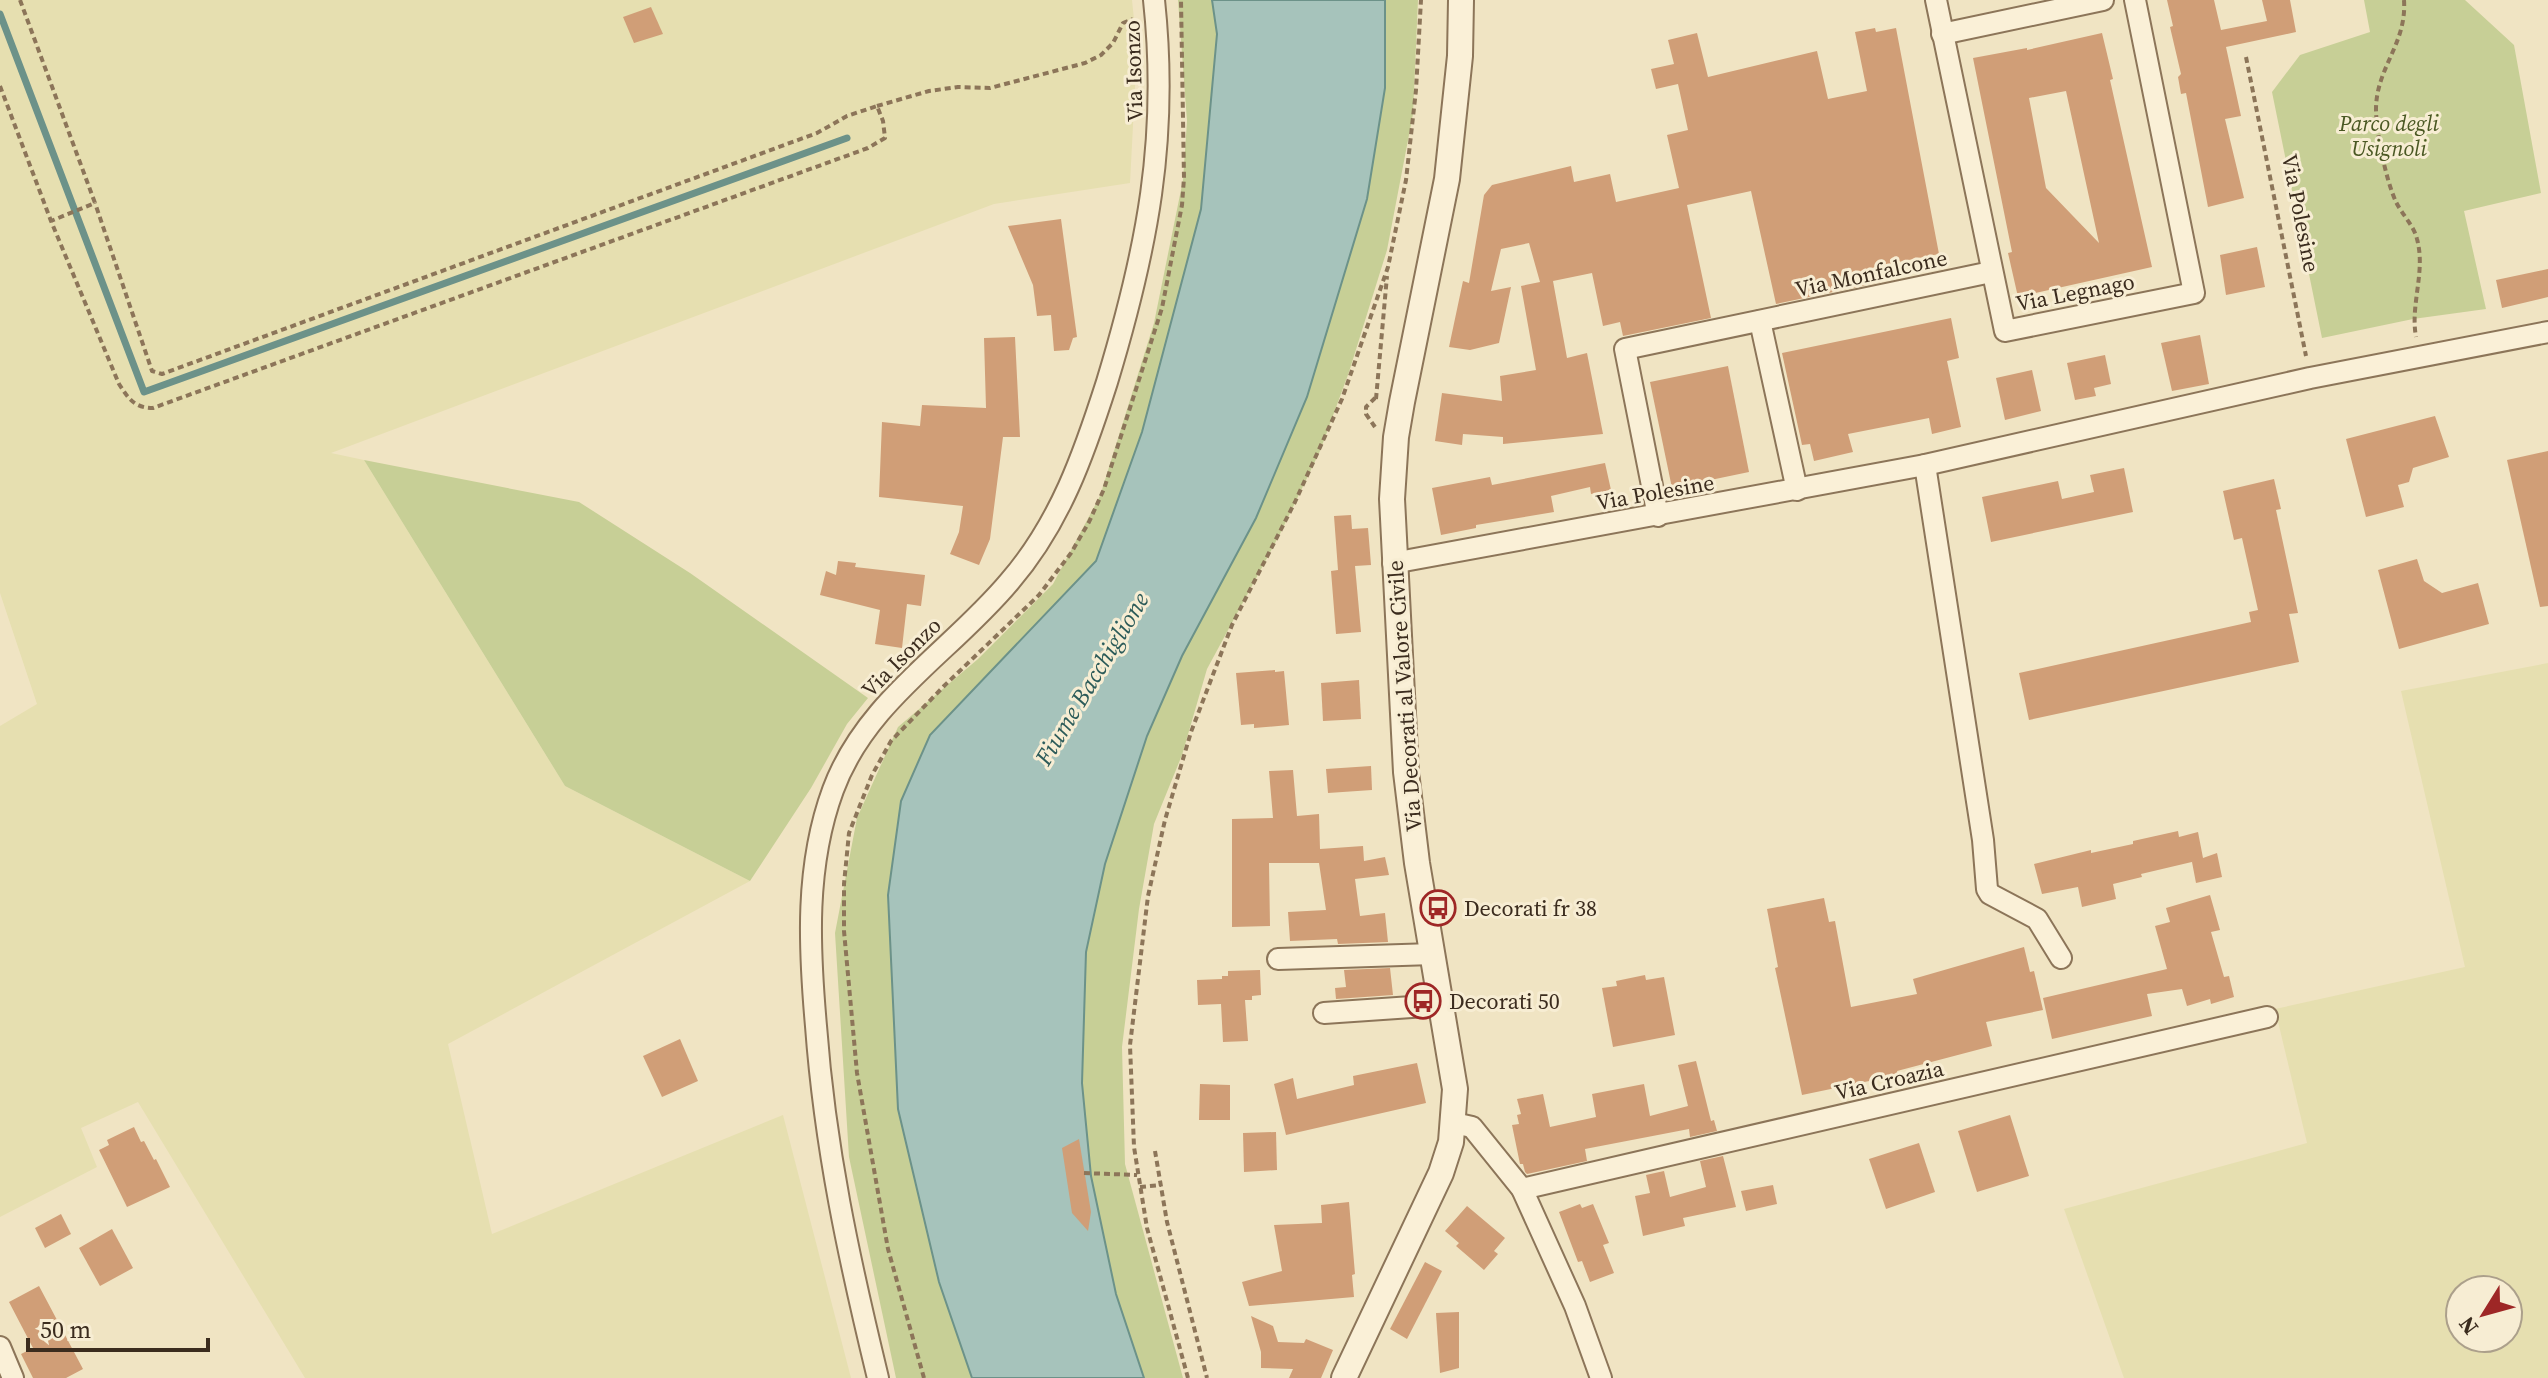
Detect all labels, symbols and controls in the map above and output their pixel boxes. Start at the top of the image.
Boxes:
street label: Via Isonzo [1116,20,1150,122]
park label: Parco degli Usignoli [2338,108,2439,163]
street label: Via Polesine [2275,151,2327,275]
street label: Via Monfalcone [1792,242,1950,304]
street label: Via Legnago [2013,266,2137,318]
street label: Via Polesine [1593,467,1717,517]
street label: Via Decorati al Valore Civile [1380,559,1428,833]
water label: Fiume Bacchiglione [1026,586,1156,772]
street label: Via Isonzo [854,610,948,704]
bus stop icon: Decorati fr 38 [1419,889,1457,927]
place label: Decorati fr 38 [1464,893,1597,923]
bus stop icon: Decorati 50 [1404,982,1442,1020]
place label: Decorati 50 [1449,986,1560,1016]
street label: Via Croazia [1832,1053,1947,1107]
north arrow [2444,1274,2524,1354]
scale bar [28,1302,208,1352]
text: N [2451,1311,2485,1341]
text: 50 m [40,1313,91,1346]

